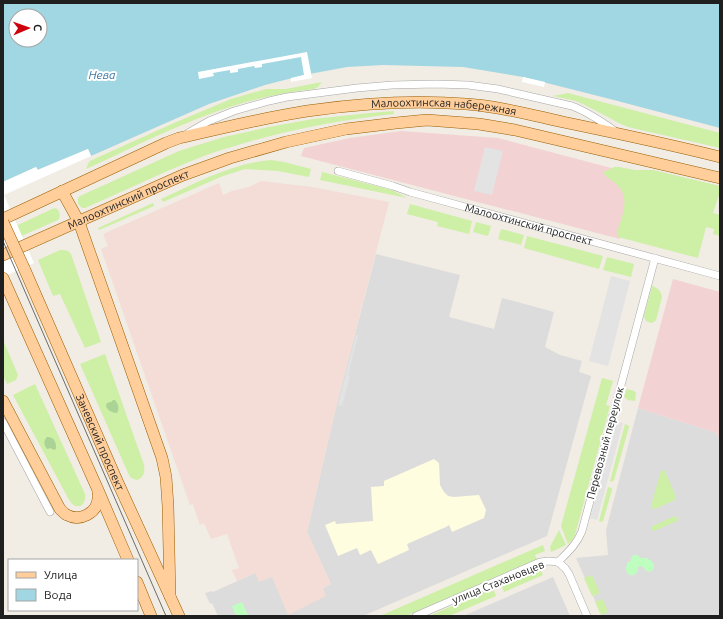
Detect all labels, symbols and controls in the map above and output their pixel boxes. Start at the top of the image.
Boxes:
north arrow [8,8,48,48]
text: С [32,24,44,31]
water label: Нева [89,68,116,81]
street label: Малоохтинская набережная [371,96,518,117]
street label: Малоохтинский проспект [66,167,191,232]
street label: Малоохтинский проспект [464,201,594,247]
street label: Перевозный переулок [584,385,626,501]
street label: Заневский проспект [74,392,127,492]
street label: улица Стахановцев [450,558,546,606]
legend [8,559,138,611]
text: Улица [44,568,77,581]
text: Вода [44,588,72,601]

